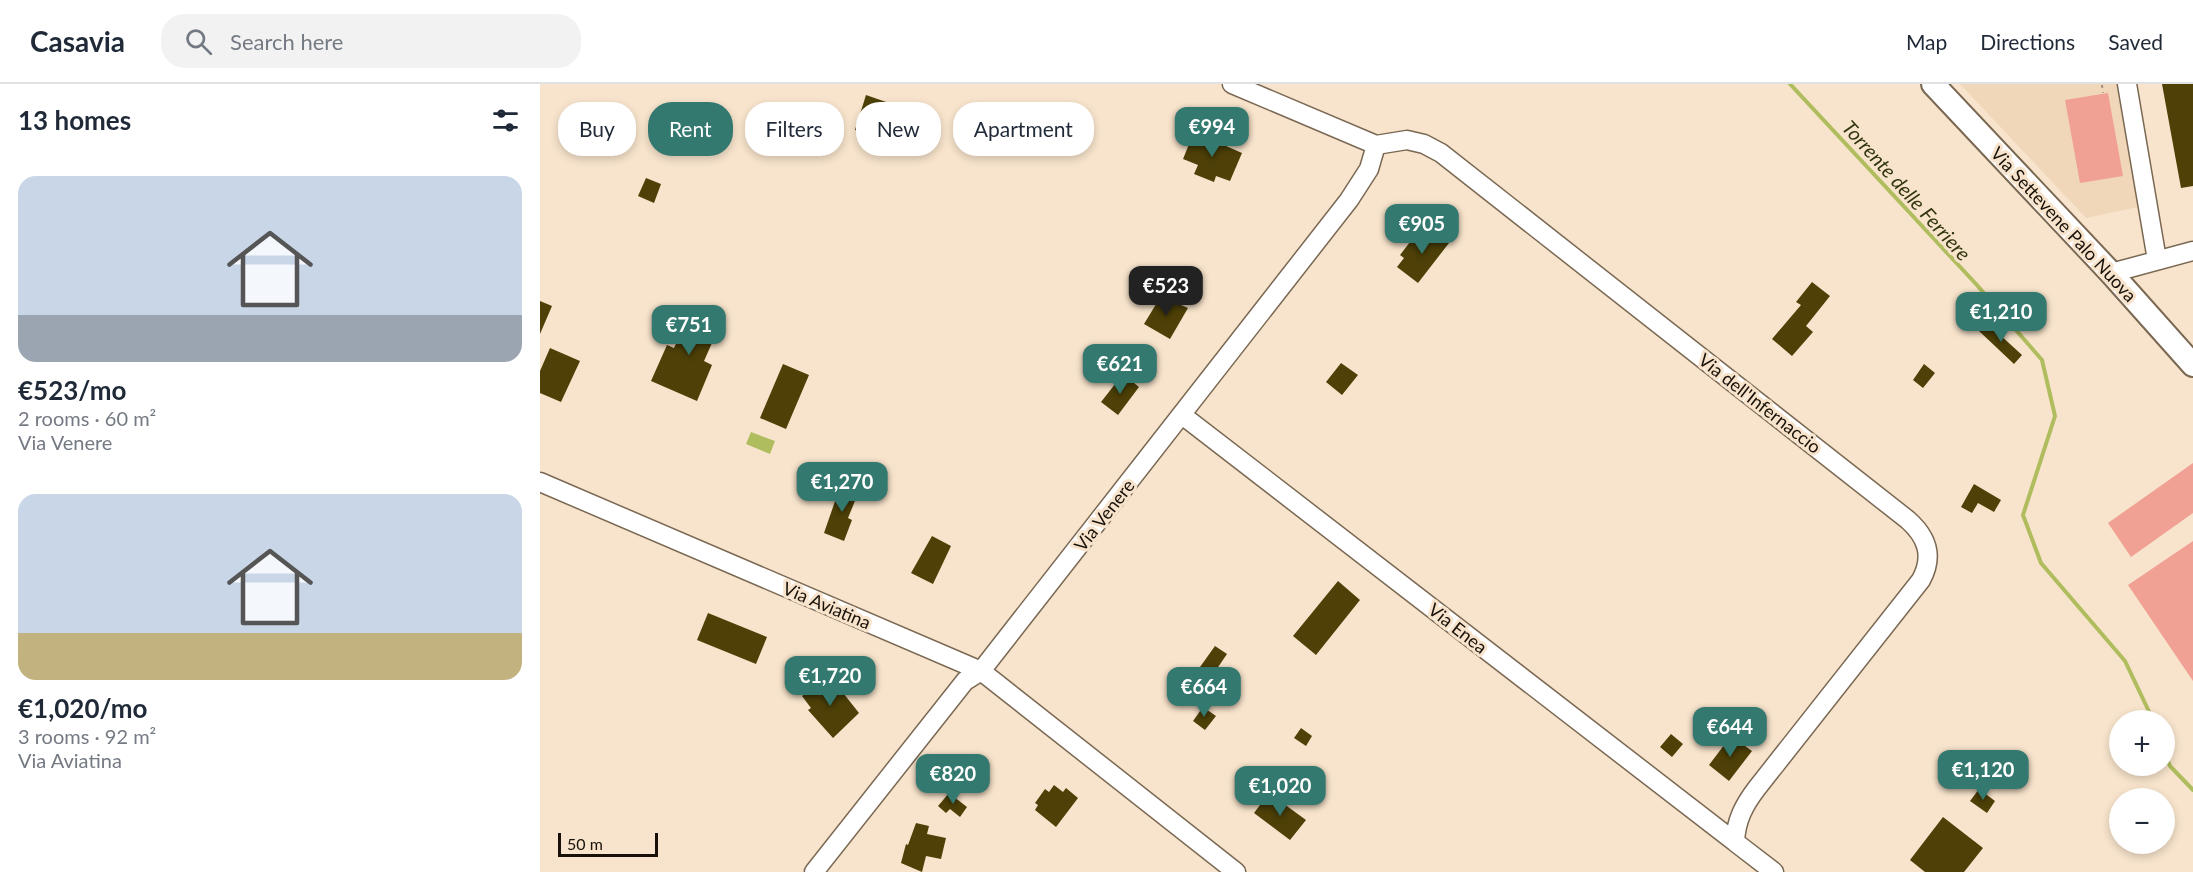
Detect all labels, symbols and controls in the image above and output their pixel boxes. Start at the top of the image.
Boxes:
search box [161,14,581,68]
text: Casavia [30,24,125,58]
icon: search [182,25,215,58]
text: Search here [230,28,344,55]
text: Map [1906,29,1947,54]
text: Directions [1980,29,2075,54]
text: Saved [2108,29,2163,54]
chip: Buy [558,102,636,156]
chip: Rent [648,102,733,156]
chip: Filters [745,102,844,156]
chip: New [856,102,941,156]
chip: Apartment [953,102,1094,156]
text: 13 homes [18,104,131,136]
icon: filters [489,104,522,137]
pin: €994 [1176,107,1248,158]
text: €994 [1189,114,1235,138]
water label: Torrente delle Ferriere [1838,115,1976,265]
street label: Via Settevene Palo Nuova [1987,142,2141,306]
pin: €905 [1386,204,1458,255]
text: €905 [1399,211,1445,235]
icon: home [216,215,324,323]
pin: €523 [1130,266,1202,317]
text: €523 [1143,273,1189,297]
pin: €1,210 [1952,292,2050,343]
text: €1,210 [1970,299,2032,323]
pin: €751 [653,305,725,356]
text: €751 [666,312,712,336]
pin: €621 [1084,344,1156,395]
street label: Via dell'Infernaccio [1694,348,1826,458]
text: €621 [1097,351,1143,375]
text: €523/mo [18,374,126,406]
text: 2 rooms · 60 m² [18,406,156,430]
text: Via Venere [18,430,112,454]
pin: €1,270 [793,462,891,513]
text: €1,270 [811,469,873,493]
street label: Via Venere [1069,475,1139,555]
icon: home [216,533,324,641]
street label: Via Aviatina [780,577,874,633]
street label: Via Enea [1424,598,1492,658]
pin: €1,720 [781,656,879,707]
text: €1,720 [799,663,861,687]
pin: €664 [1168,667,1240,718]
text: €664 [1181,674,1227,698]
text: €1,020/mo [18,692,148,724]
pin: €644 [1694,707,1766,758]
map controls [2109,710,2175,854]
button: + [2109,710,2175,776]
text: €644 [1707,714,1753,738]
text: 3 rooms · 92 m² [18,724,156,748]
text: Via Aviatina [18,748,122,772]
pin: €1,120 [1934,750,2032,801]
pin: €820 [917,754,989,805]
text: €1,120 [1952,757,2014,781]
text: €820 [930,761,976,785]
pin: €1,020 [1231,766,1329,817]
text: €1,020 [1249,773,1311,797]
button: − [2109,788,2175,854]
scale bar [558,830,658,858]
text: 50 m [567,834,603,853]

